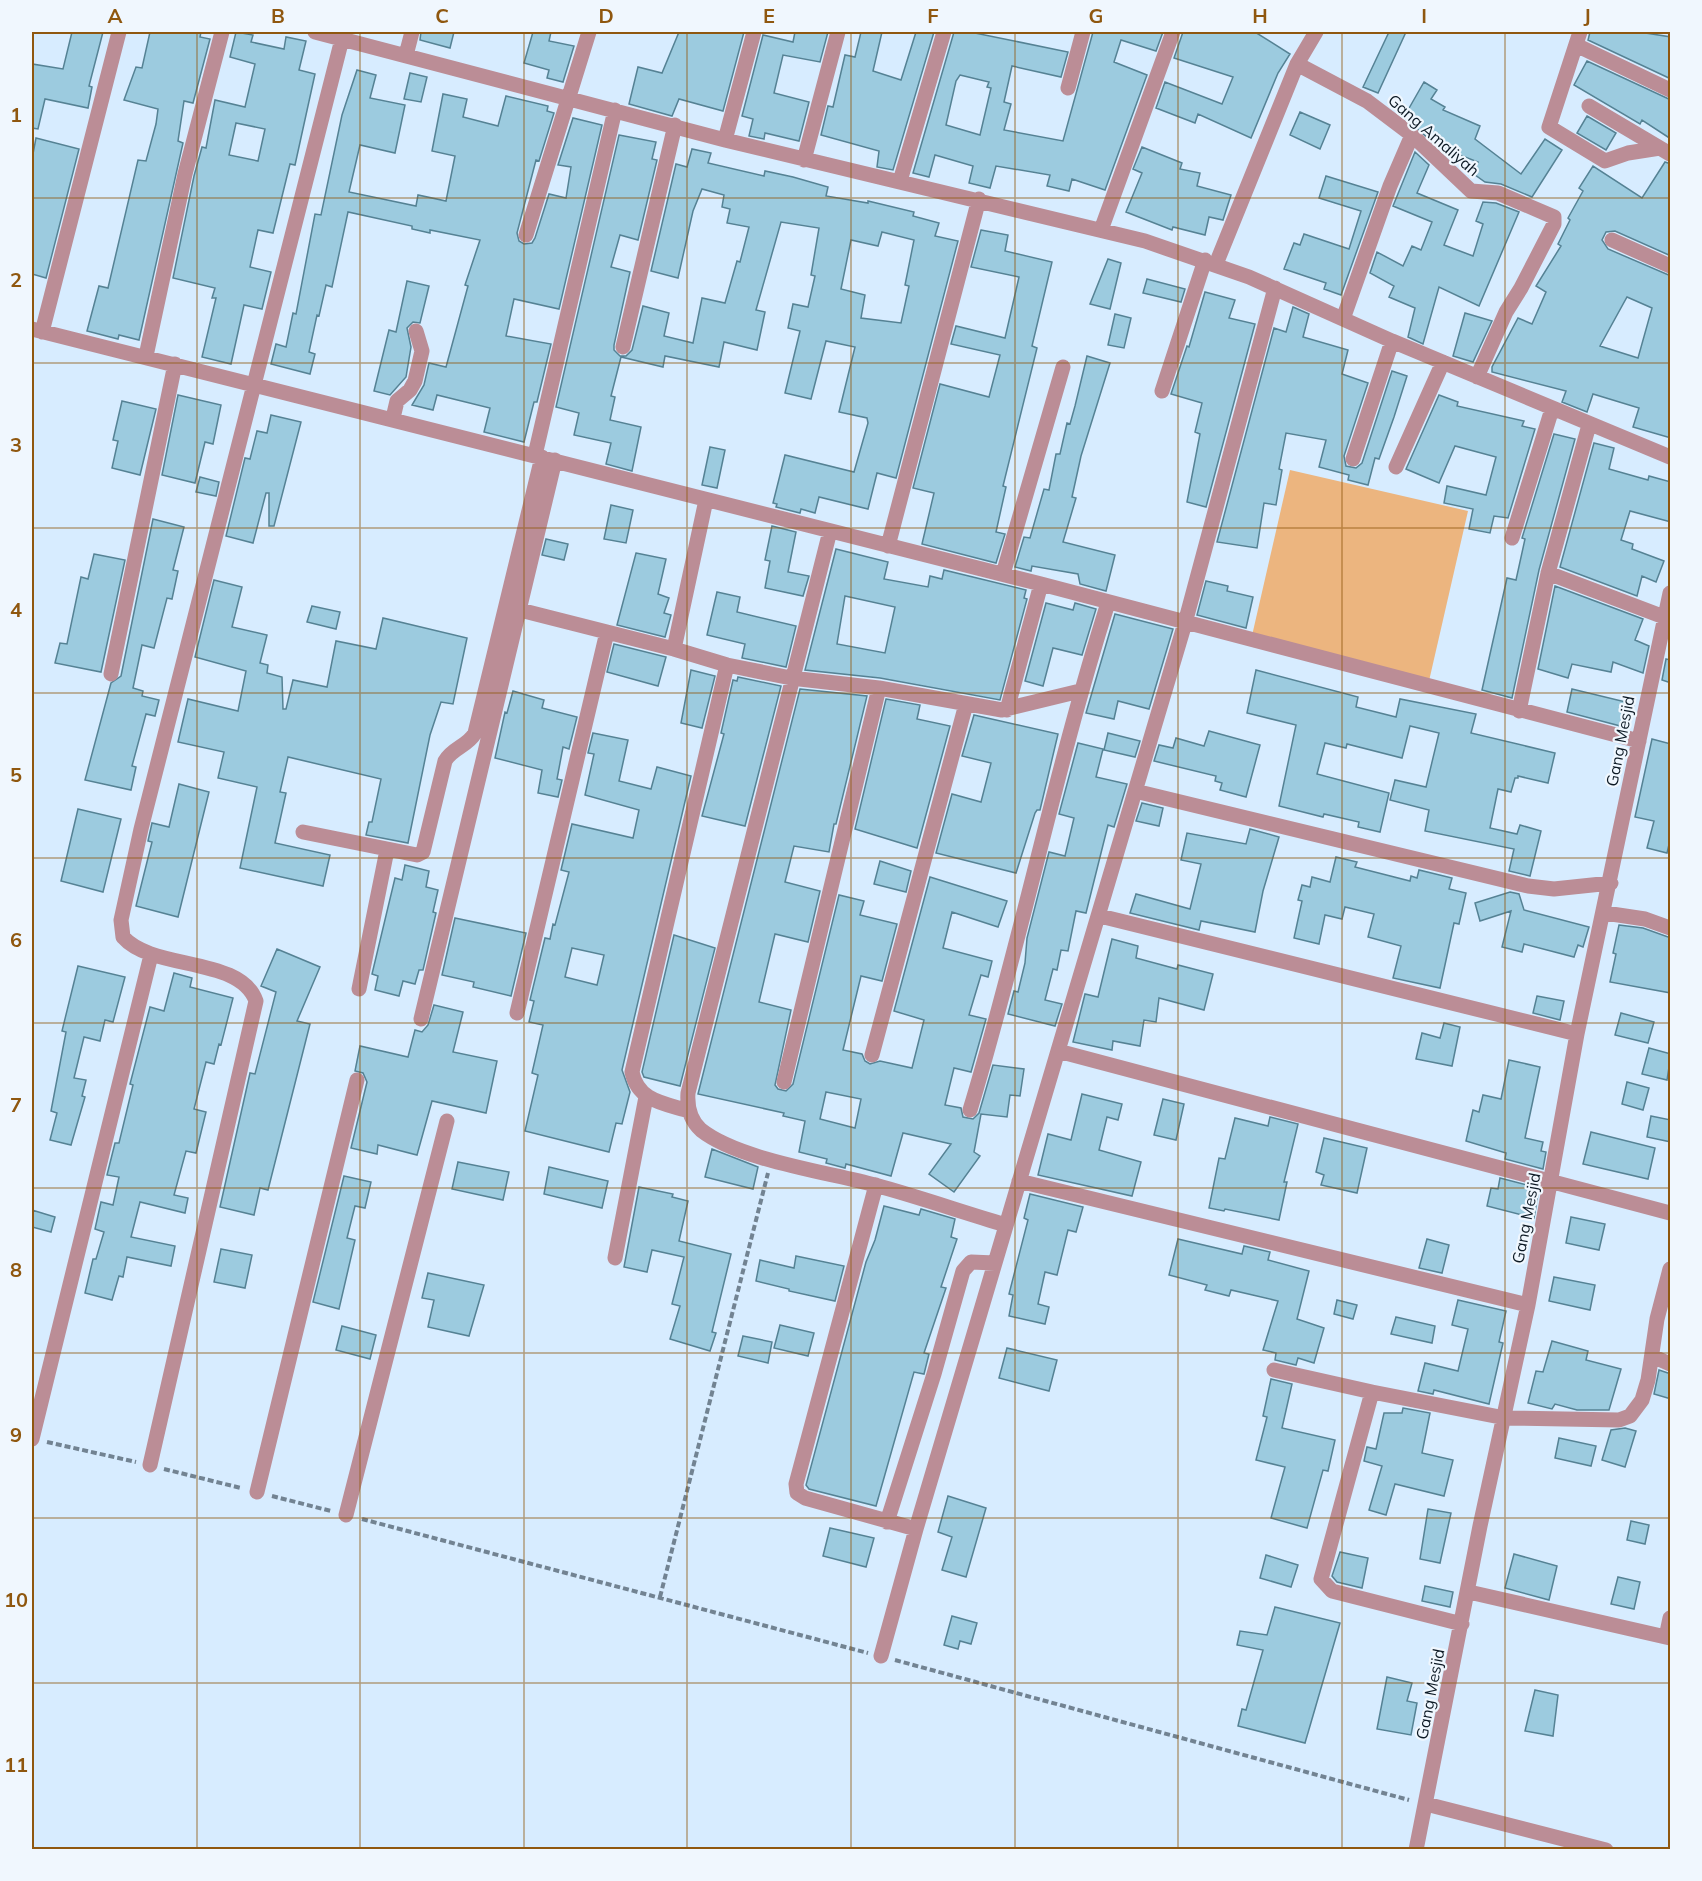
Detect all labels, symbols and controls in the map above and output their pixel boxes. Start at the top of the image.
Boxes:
text: A [108,3,123,28]
text: B [271,3,285,28]
text: C [435,3,449,28]
text: D [598,3,614,28]
text: E [763,3,775,28]
text: F [927,3,939,28]
text: G [1089,3,1103,28]
text: H [1252,3,1268,28]
text: I [1421,3,1427,28]
text: J [1583,3,1591,28]
street label: Gang Amaliyah [1384,90,1484,180]
text: 1 [10,102,22,127]
text: 2 [10,267,22,292]
text: 3 [10,432,22,457]
text: 4 [10,597,22,622]
street label: Gang Mesjid [1601,694,1639,788]
text: 5 [10,762,22,787]
text: 6 [10,927,22,952]
text: 7 [10,1092,22,1117]
street label: Gang Mesjid [1507,1171,1545,1265]
text: 8 [10,1257,22,1282]
text: 9 [10,1422,22,1447]
text: 10 [4,1587,28,1612]
street label: Gang Mesjid [1411,1647,1449,1741]
text: 11 [4,1752,28,1777]

